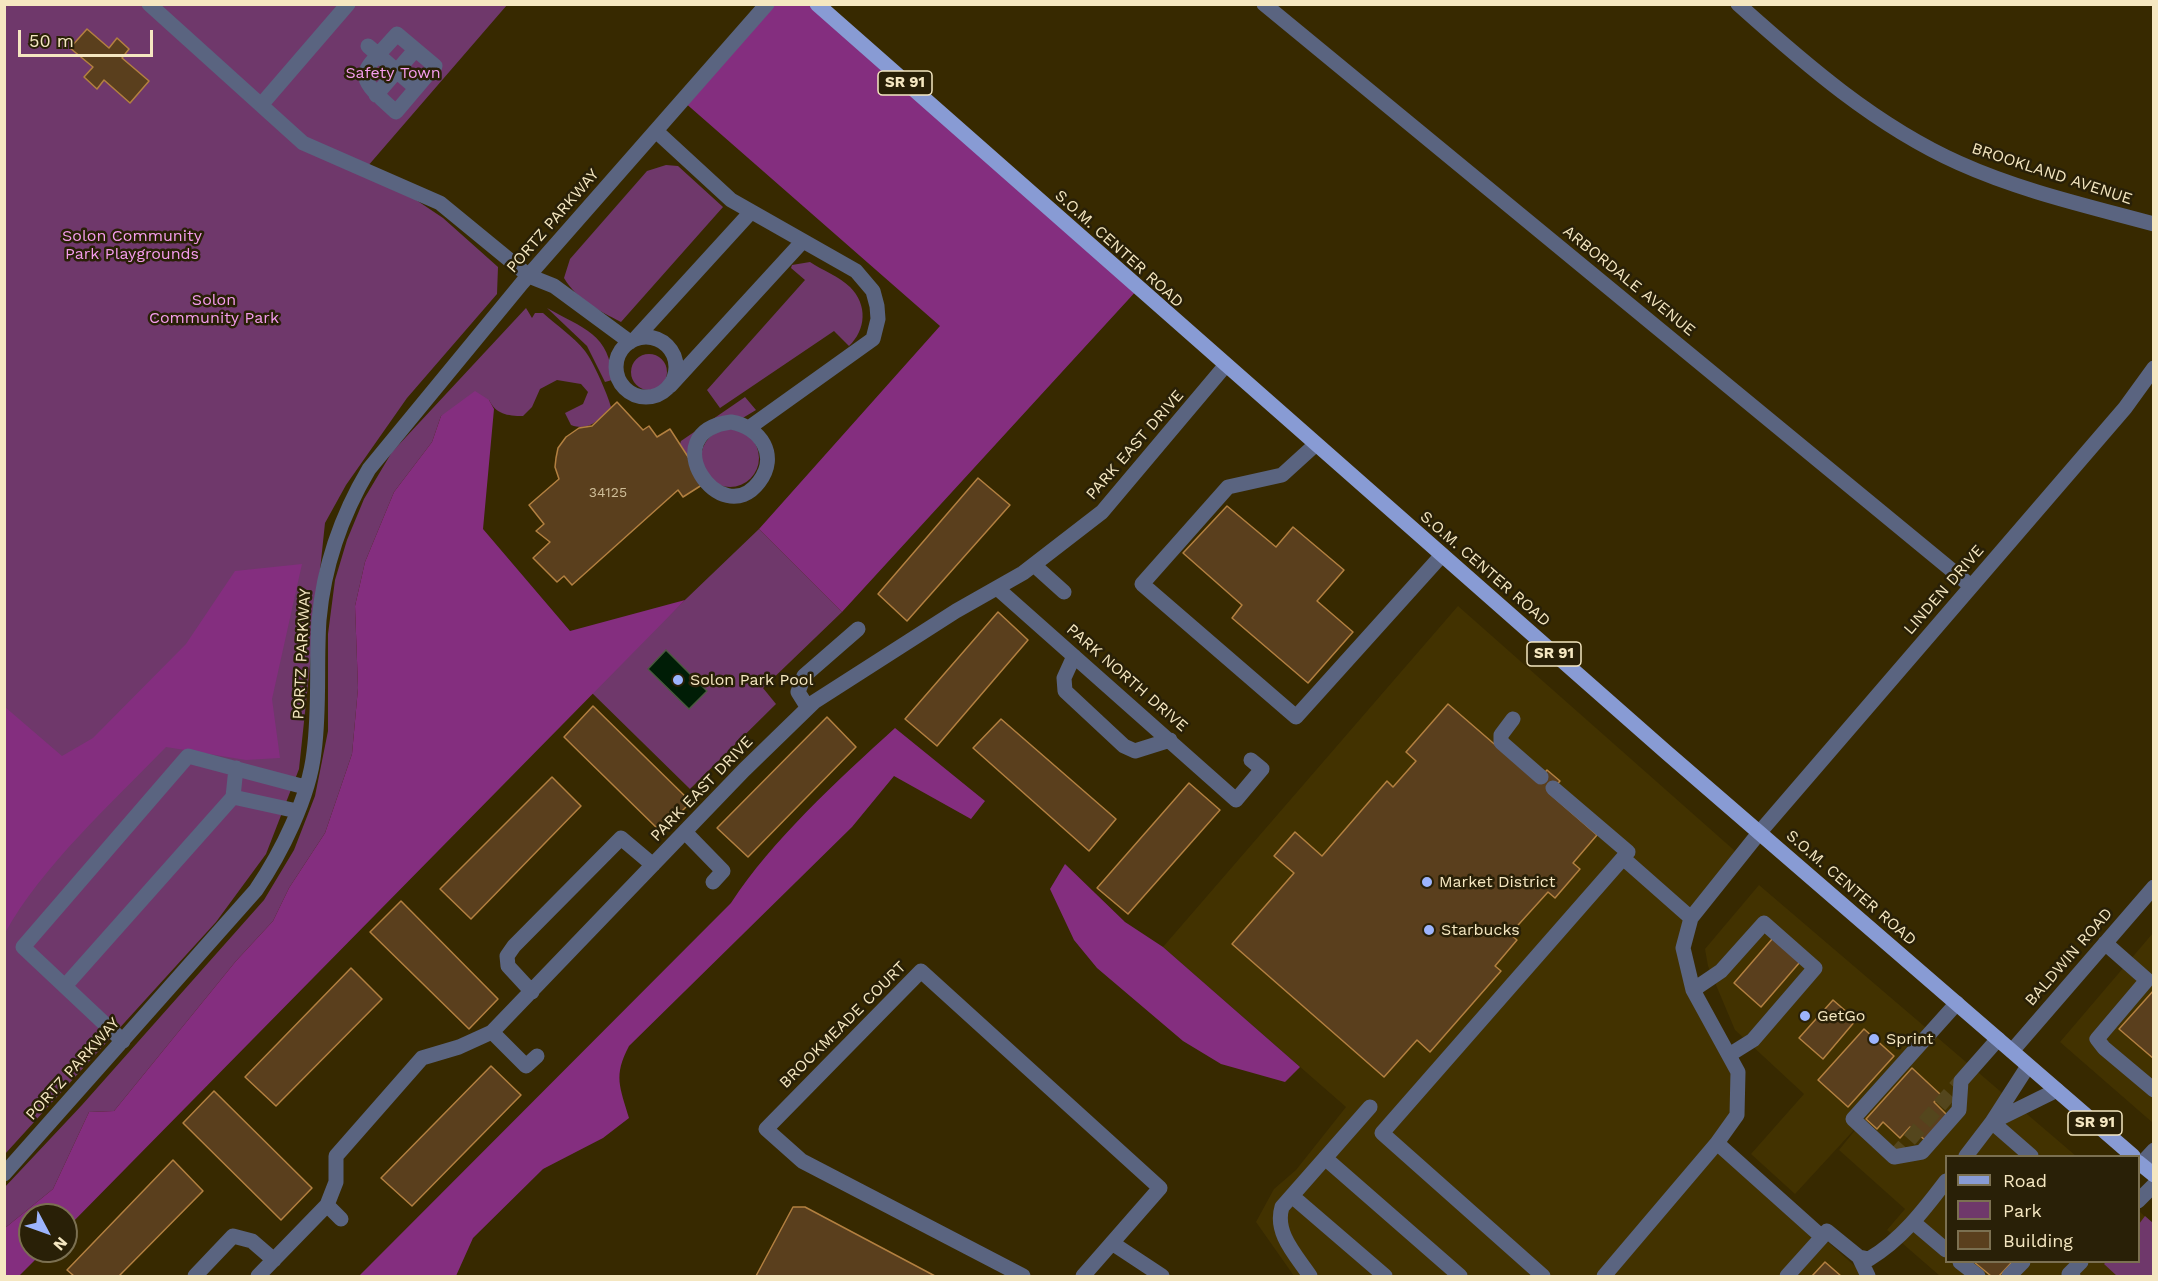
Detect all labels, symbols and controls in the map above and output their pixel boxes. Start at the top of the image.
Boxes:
scale bar [21,18,156,56]
text: 50 m [29,30,74,51]
park label: Safety Town [345,63,441,83]
road number: SR 91 [878,71,932,95]
street label: BROOKLAND AVENUE [1969,139,2135,209]
street label: PORTZ PARKWAY [503,165,603,277]
street label: S.O.M. CENTER ROAD [1051,186,1187,312]
street label: ARBORDALE AVENUE [1559,222,1699,340]
park label: Solon Community Park Playgrounds [62,226,202,264]
park label: Solon Community Park [149,290,279,328]
street label: PARK EAST DRIVE [1082,386,1188,504]
house number: 34125 [589,485,627,501]
street label: S.O.M. CENTER ROAD [1416,507,1554,631]
street label: LINDEN DRIVE [1900,541,1988,639]
street label: PORTZ PARKWAY [289,588,315,720]
street label: PARK NORTH DRIVE [1062,620,1192,736]
road number: SR 91 [1527,642,1581,666]
place label: Solon Park Pool [690,670,813,690]
marker: Solon Park Pool [671,673,685,687]
street label: PARK EAST DRIVE [647,732,757,846]
street label: S.O.M. CENTER ROAD [1782,826,1920,950]
place label: Market District [1439,872,1555,892]
marker: Market District [1420,875,1434,889]
street label: BALDWIN ROAD [2021,904,2117,1010]
place label: Starbucks [1441,920,1520,940]
marker: Starbucks [1422,923,1436,937]
street label: BROOKMEADE COURT [776,958,910,1092]
place label: GetGo [1817,1006,1865,1026]
marker: GetGo [1798,1009,1812,1023]
street label: PORTZ PARKWAY [22,1014,124,1124]
place label: Sprint [1886,1029,1933,1049]
marker: Sprint [1867,1032,1881,1046]
road number: SR 91 [2068,1111,2122,1135]
legend [1945,1155,2140,1263]
text: Road [2003,1170,2047,1191]
text: Park [2003,1200,2042,1221]
north arrow [18,1203,78,1263]
text: Building [2003,1230,2073,1251]
text: N [49,1233,72,1255]

